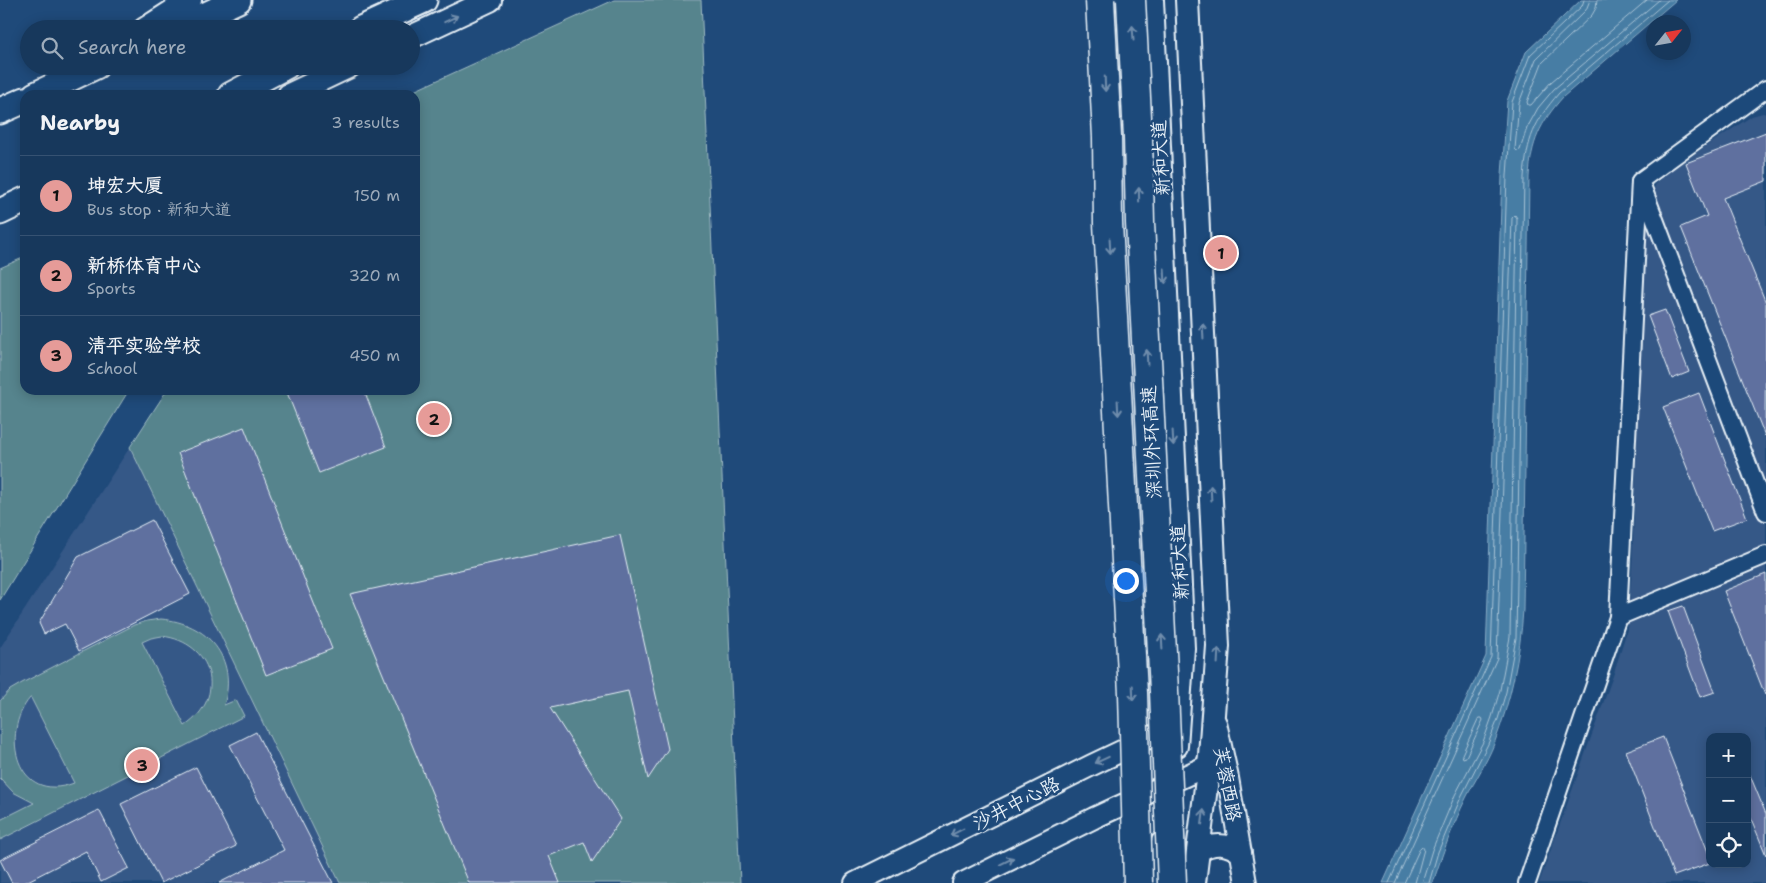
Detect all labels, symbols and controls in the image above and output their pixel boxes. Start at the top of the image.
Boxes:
one-way arrow [443,13,458,23]
north arrow [1646,15,1691,60]
search box [20,20,420,75]
one-way arrow [1129,25,1138,41]
icon: search [38,34,66,62]
text: Search here [78,35,187,60]
one-way arrow [1100,75,1109,91]
text: Nearby [40,109,120,137]
text: 3 results [331,112,400,133]
street label: 新和大道 [1146,119,1175,197]
text: 坤宏大厦 [87,173,163,198]
text: 1 [52,185,60,206]
text: 150 m [353,185,400,206]
one-way arrow [1134,187,1144,204]
text: Bus stop · 新和大道 [87,199,231,220]
pin: 1 [1205,234,1237,272]
one-way arrow [1105,238,1114,254]
text: 新桥体育中心 [87,253,201,278]
text: 2 [50,265,62,286]
text: 320 m [349,265,400,286]
one-way arrow [1161,268,1170,284]
text: Sports [87,278,136,299]
one-way arrow [1199,323,1208,339]
text: 清平实验学校 [87,333,201,358]
text: 3 [50,345,62,366]
text: 450 m [349,345,400,366]
one-way arrow [1142,350,1151,366]
text: School [87,358,137,379]
street label: 深圳外环高速 [1136,384,1167,500]
pin: 2 [418,400,450,438]
one-way arrow [1114,400,1123,416]
one-way arrow [1168,430,1178,446]
one-way arrow [1206,486,1215,502]
street label: 新和大道 [1165,523,1194,601]
your location [1113,568,1139,594]
one-way arrow [1157,634,1166,650]
one-way arrow [1213,648,1222,664]
one-way arrow [1128,684,1138,701]
map controls [1706,733,1751,868]
button: + [1706,733,1751,778]
street label: 芙蓉西路 [1208,744,1247,824]
pin: 3 [126,746,158,784]
one-way arrow [1095,756,1110,765]
street label: 沙井中心路 [968,771,1064,836]
button: − [1706,778,1751,823]
one-way arrow [1199,810,1209,826]
button: locate [1706,823,1751,868]
one-way arrow [950,828,965,837]
one-way arrow [999,856,1014,865]

